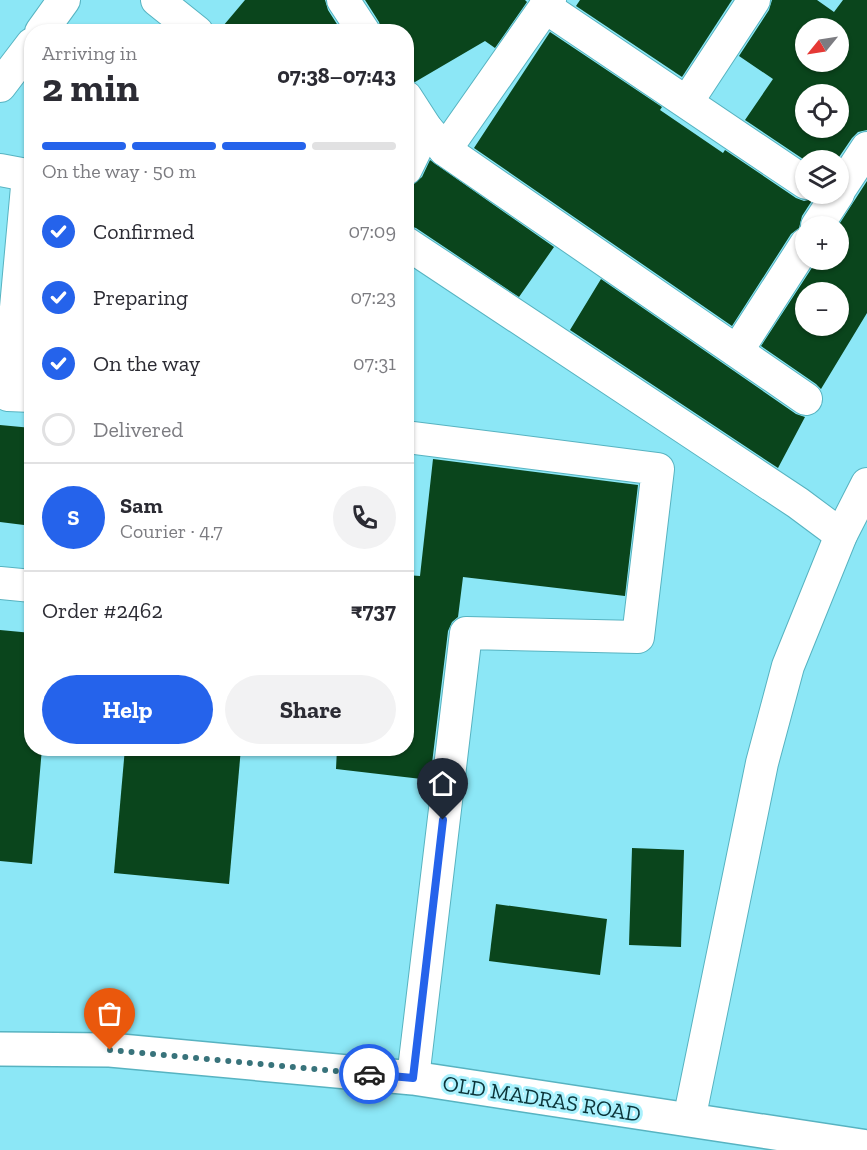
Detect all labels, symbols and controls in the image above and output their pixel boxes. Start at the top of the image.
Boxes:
north arrow [795,18,849,72]
map controls [795,18,849,336]
text: Arriving in [42,41,137,65]
text: 07:38–07:43 [277,62,396,89]
text: 2 min [42,64,139,111]
button: locate [795,84,849,138]
button: layers [795,150,849,204]
text: On the way · 50 m [42,159,196,183]
icon: check [42,215,75,248]
button: + [795,216,849,270]
text: Confirmed [93,218,194,245]
text: 07:09 [348,219,396,243]
icon: check [42,281,75,314]
button: − [795,282,849,336]
text: Preparing [93,284,188,311]
text: 07:23 [351,285,396,309]
icon: check [42,347,75,380]
text: On the way [93,350,200,377]
text: 07:31 [353,351,396,375]
text: Delivered [93,416,183,443]
button: phone [333,486,396,549]
text: Sam [120,492,163,519]
text: S [67,504,80,531]
text: Courier · 4.7 [120,519,223,543]
text: Order #2462 [42,597,163,624]
text: ₹737 [351,597,396,624]
button: Help [42,675,213,744]
button: Share [225,675,396,744]
pin [417,758,468,820]
icon: home [426,767,459,800]
pin [84,988,135,1050]
icon: bag [93,997,126,1030]
courier [339,1044,399,1104]
icon: car [353,1058,386,1091]
street label: OLD MADRAS ROAD [441,1069,643,1127]

